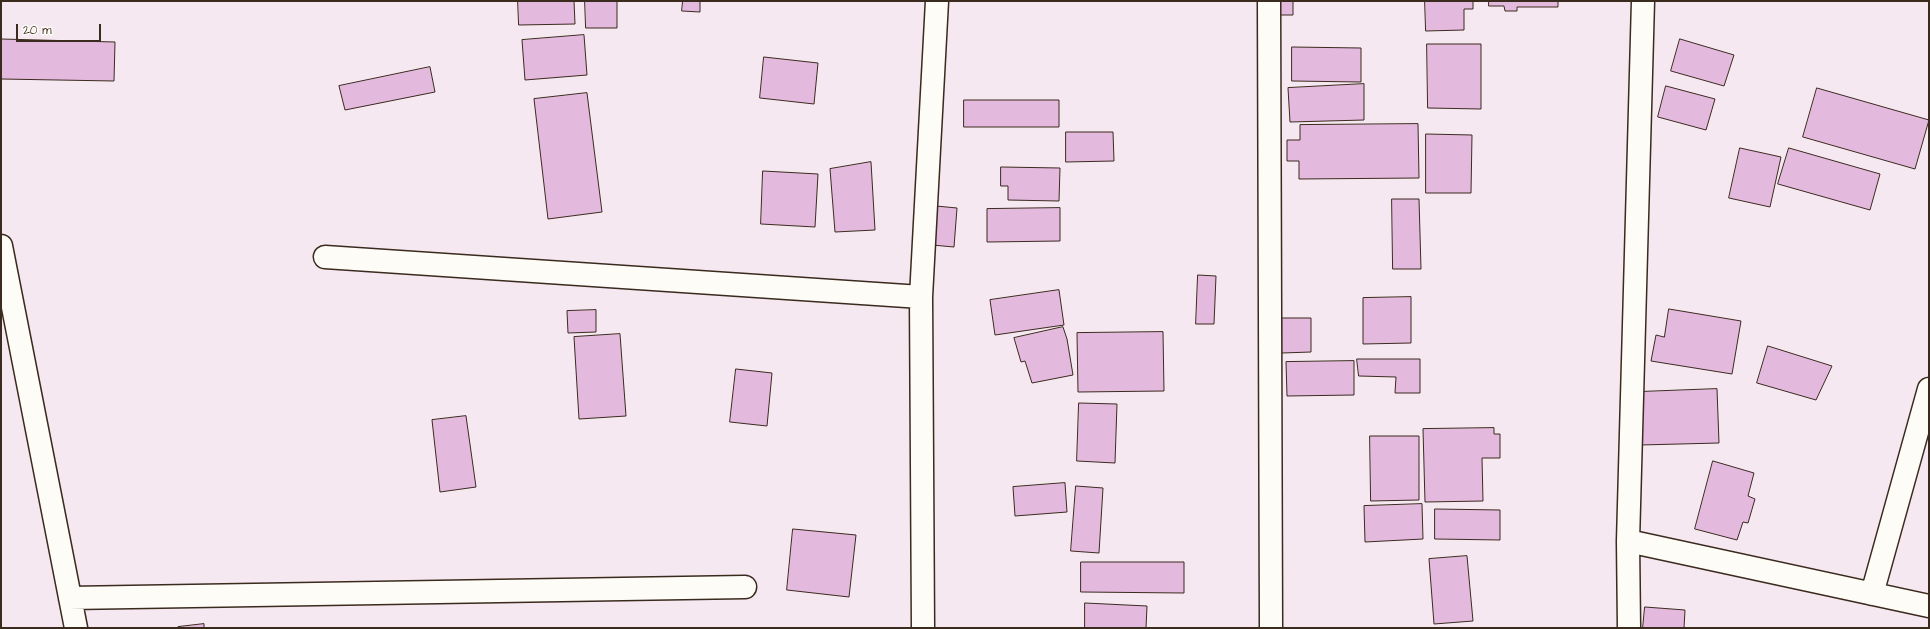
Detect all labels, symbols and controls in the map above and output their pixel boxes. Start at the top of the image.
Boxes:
scale bar [18,16,103,42]
text: 20 m [23,22,52,39]

